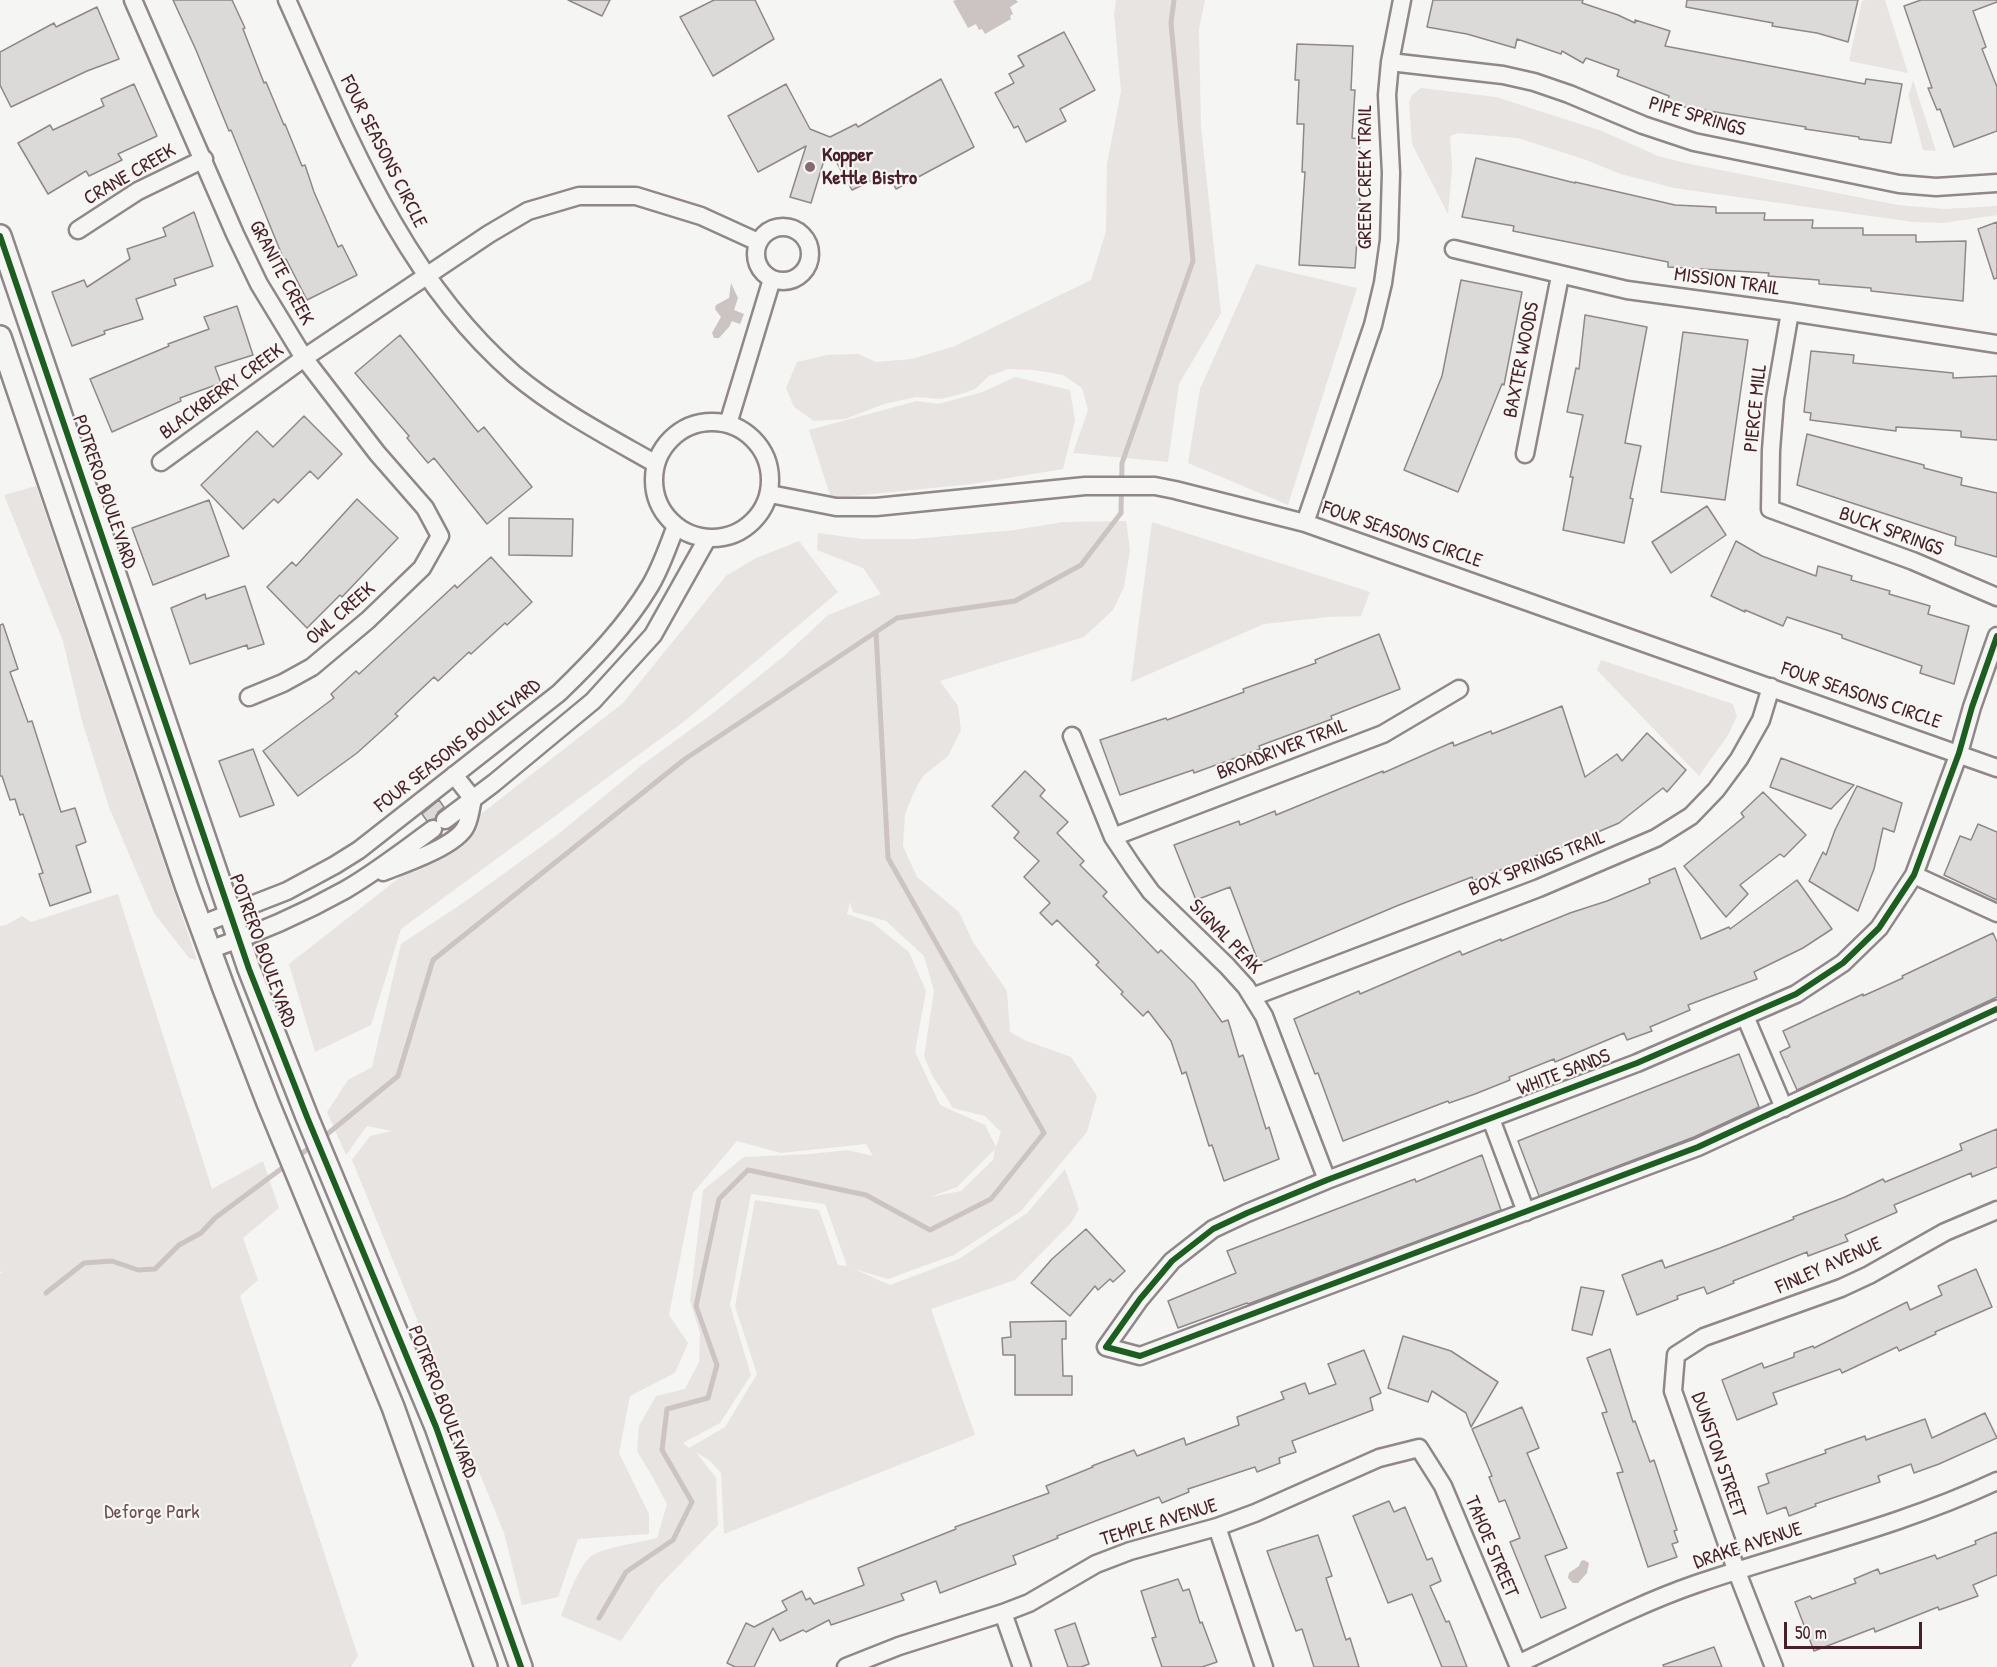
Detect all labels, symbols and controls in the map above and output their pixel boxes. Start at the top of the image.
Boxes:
street label: FOUR SEASONS CIRCLE [334,72,432,232]
street label: PIPE SPRINGS [1646,92,1748,142]
street label: GREEN CREEK TRAIL [1354,105,1378,249]
street label: CRANE CREEK [80,139,180,211]
place label: Kopper Kettle Bistro [822,144,917,191]
marker: Kopper Kettle Bistro [803,160,817,174]
street label: GRANITE CREEK [243,217,319,329]
street label: MISSION TRAIL [1673,263,1781,301]
street label: BAXTER WOODS [1499,300,1545,420]
street label: BLACKBERRY CREEK [155,339,289,445]
street label: PIERCE MILL [1739,363,1773,453]
street label: POTRERO BOULEVARD [66,412,142,572]
street label: FOUR SEASONS CIRCLE [1319,496,1485,574]
street label: BUCK SPRINGS [1836,502,1946,562]
street label: OWL CREEK [302,578,380,650]
street label: FOUR SEASONS CIRCLE [1778,657,1944,735]
street label: FOUR SEASONS BOULEVARD [370,674,546,818]
street label: BROADRIVER TRAIL [1214,714,1350,786]
street label: BOX SPRINGS TRAIL [1465,826,1609,902]
street label: POTRERO BOULEVARD [223,871,301,1031]
street label: SIGNAL PEAK [1184,895,1266,979]
street label: WHITE SANDS [1514,1044,1614,1102]
street label: FINLEY AVENUE [1773,1232,1885,1300]
street label: POTRERO BOULEVARD [402,1323,482,1481]
street label: DUNSTON STREET [1685,1389,1751,1521]
street label: TAHOE STREET [1459,1493,1523,1601]
street label: TEMPLE AVENUE [1098,1494,1220,1552]
park label: Deforge Park [104,1501,200,1525]
street label: DRAKE AVENUE [1691,1517,1805,1575]
scale bar [1787,1610,1925,1648]
text: 50 m [1795,1620,1827,1645]

